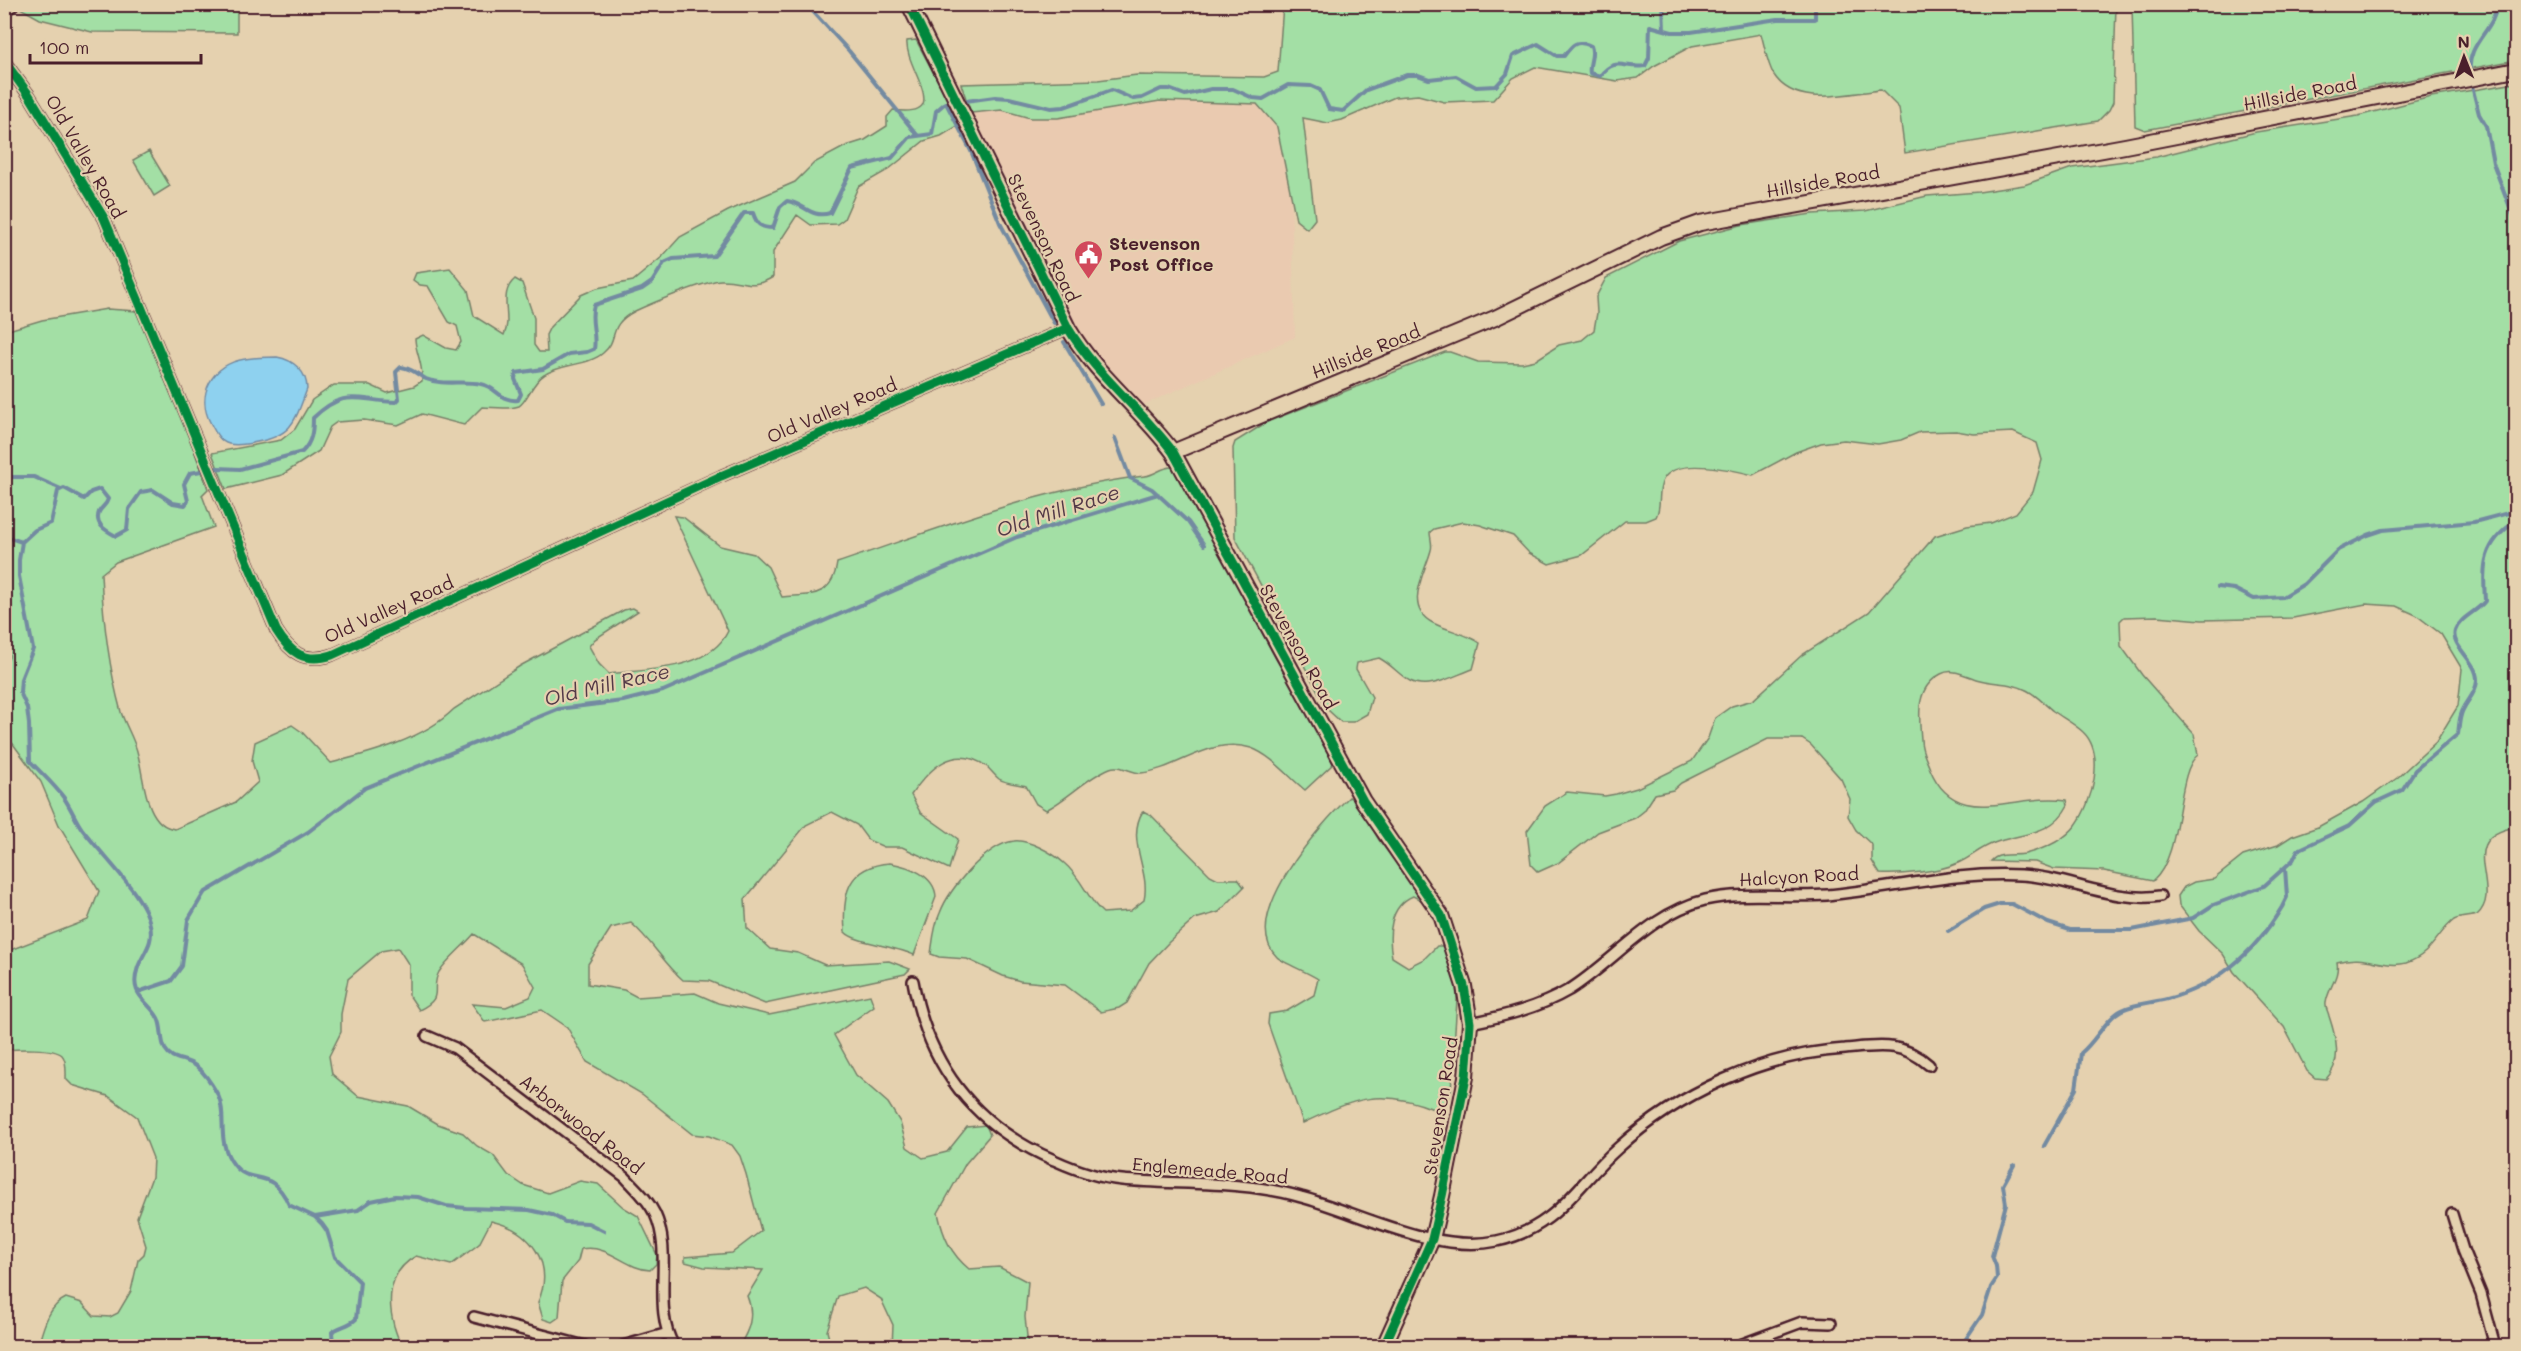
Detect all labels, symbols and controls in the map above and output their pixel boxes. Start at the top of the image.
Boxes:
scale bar [30,27,201,65]
north arrow [2434,27,2494,87]
text: N [2457,31,2470,52]
text: 100 m [39,35,89,59]
street label: Hillside Road [2241,70,2358,116]
street label: Old Valley Road [41,90,131,223]
street label: Hillside Road [1764,159,1881,203]
street label: Stevenson Road [1002,169,1085,306]
place label: Stevenson Post Office [1109,231,1214,276]
public building icon: Stevenson Post Office [1072,238,1104,280]
street label: Hillside Road [1308,318,1423,384]
street label: Old Valley Road [763,372,900,448]
water label: Old Mill Race [993,478,1123,542]
street label: Old Valley Road [320,570,457,648]
street label: Stevenson Road [1254,580,1343,713]
water label: Old Mill Race [542,657,672,711]
street label: Halcyon Road [1739,861,1859,891]
street label: Stevenson Road [1417,1035,1463,1177]
street label: Arborwood Road [515,1069,648,1180]
street label: Englemeade Road [1131,1151,1289,1189]

